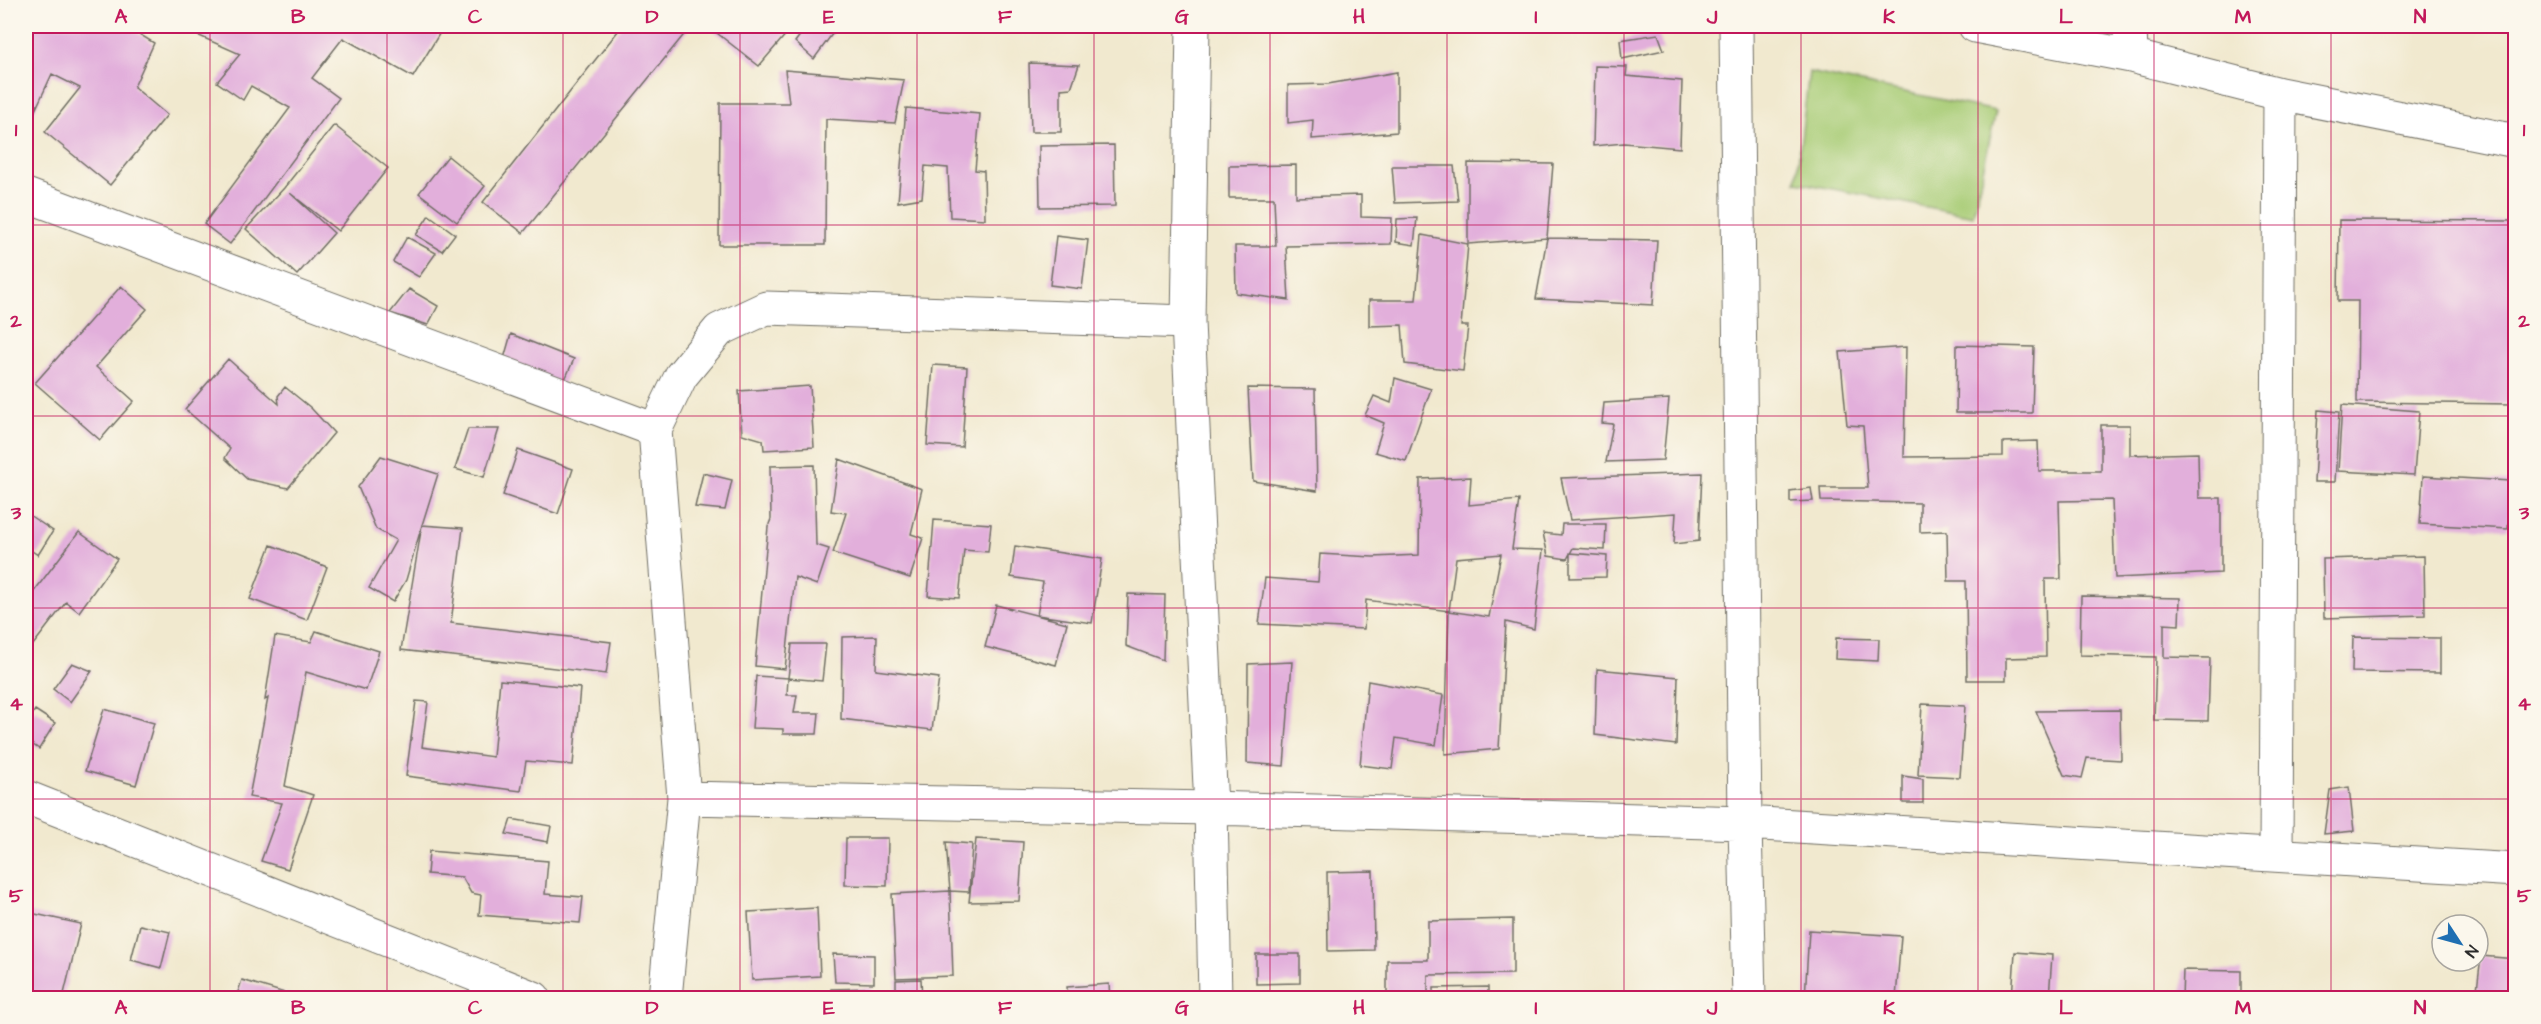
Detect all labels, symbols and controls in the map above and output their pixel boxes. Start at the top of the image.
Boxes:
text: A [115,3,128,31]
text: B [291,3,306,31]
text: C [468,3,483,31]
text: D [646,3,659,31]
text: E [823,3,835,31]
text: F [998,3,1013,31]
text: G [1175,3,1189,31]
text: H [1353,3,1365,31]
text: I [1534,3,1538,31]
text: J [1706,3,1718,31]
text: K [1883,3,1896,31]
text: L [2059,3,2073,31]
text: M [2235,3,2252,31]
text: N [2414,3,2427,31]
text: 1 [15,116,18,144]
text: 1 [2523,116,2526,144]
text: 2 [9,307,22,335]
text: 2 [2517,307,2530,335]
text: 3 [10,499,22,527]
text: 3 [2518,499,2530,527]
text: 4 [9,690,23,718]
text: 4 [2517,690,2531,718]
text: 5 [9,882,24,910]
text: 5 [2517,882,2532,910]
north arrow [2430,913,2490,973]
text: N [2459,941,2483,962]
text: A [115,994,128,1022]
text: B [291,994,306,1022]
text: C [468,994,483,1022]
text: D [646,994,659,1022]
text: E [823,994,835,1022]
text: F [998,994,1013,1022]
text: G [1175,994,1189,1022]
text: H [1353,994,1365,1022]
text: I [1534,994,1538,1022]
text: J [1706,994,1718,1022]
text: K [1883,994,1896,1022]
text: L [2059,994,2073,1022]
text: M [2235,994,2252,1022]
text: N [2414,994,2427,1022]

